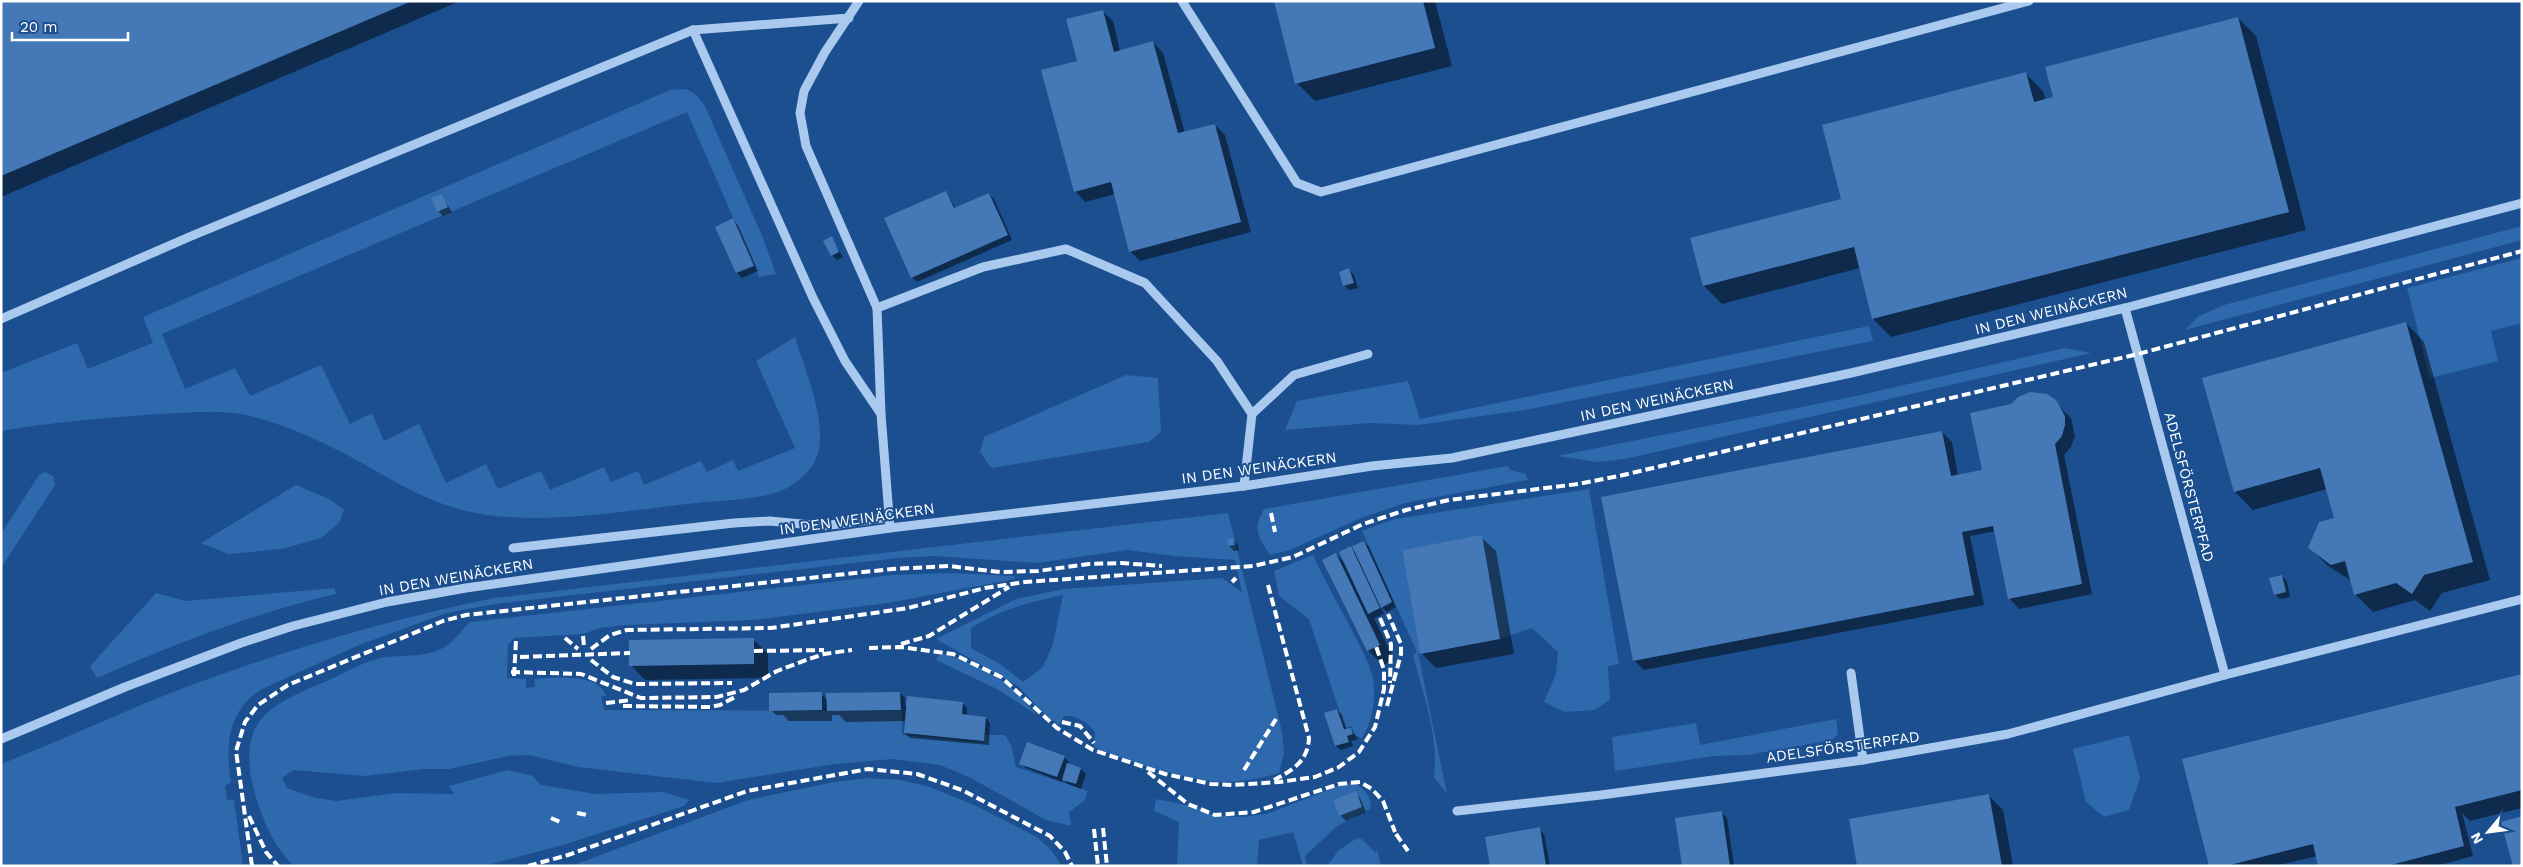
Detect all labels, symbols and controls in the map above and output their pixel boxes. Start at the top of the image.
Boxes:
scale bar [12,10,129,42]
text: 20 m [20,18,58,36]
street label: IN DEN WEINÄCKERN [1973,283,2129,339]
street label: IN DEN WEINÄCKERN [1579,375,1735,425]
street label: ADELSFÖRSTERPFAD [2160,410,2218,564]
street label: IN DEN WEINÄCKERN [1180,448,1338,488]
street label: IN DEN WEINÄCKERN [778,499,936,539]
street label: IN DEN WEINÄCKERN [377,555,535,599]
street label: ADELSFÖRSTERPFAD [1765,727,1921,767]
north arrow [2463,807,2513,857]
text: N [2467,830,2486,847]

